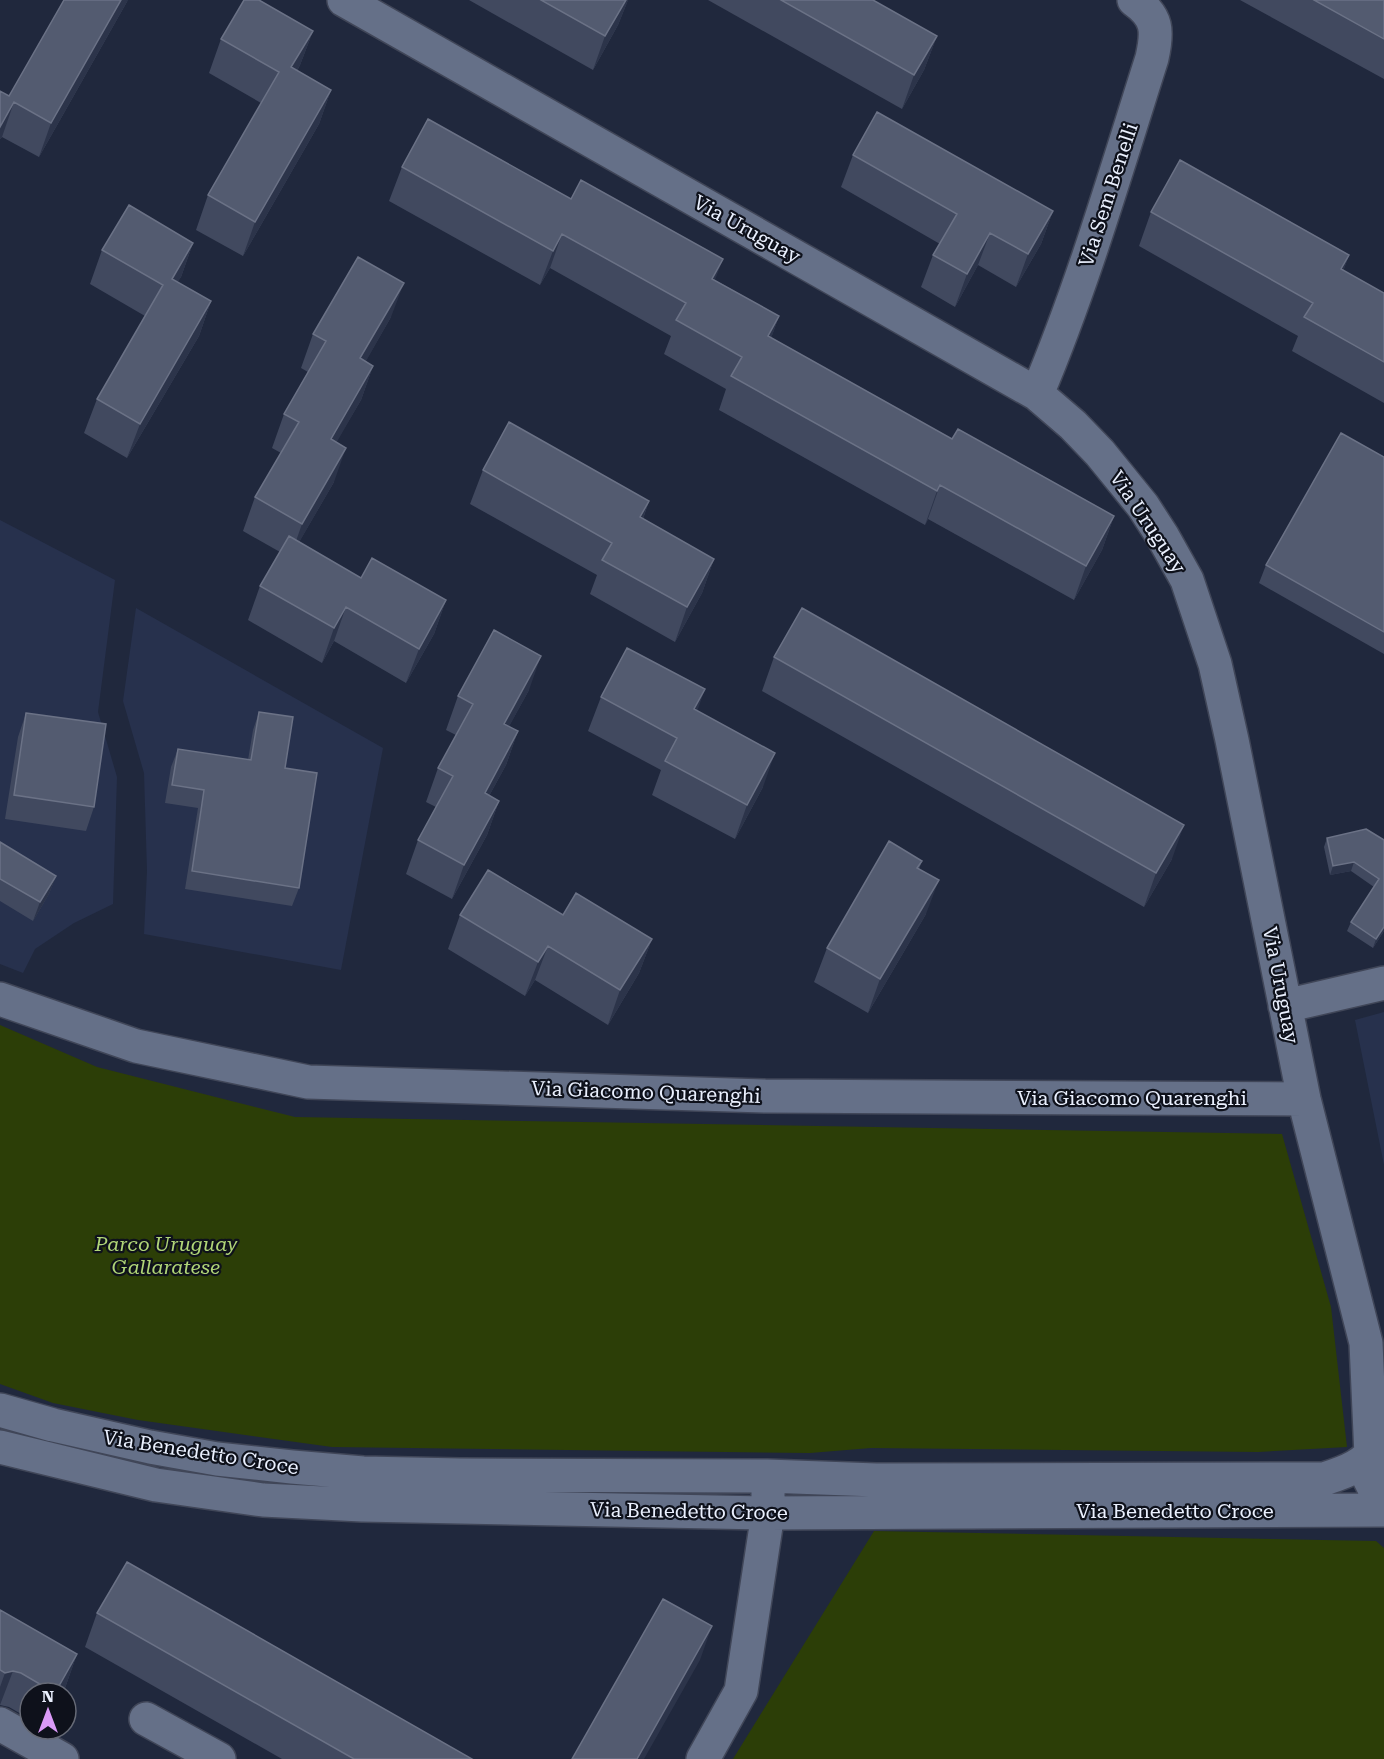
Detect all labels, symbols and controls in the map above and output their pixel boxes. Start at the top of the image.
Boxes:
street label: Via Sem Benelli [1073,120,1143,270]
street label: Via Uruguay [689,190,805,268]
street label: Via Uruguay [1105,466,1191,578]
street label: Via Uruguay [1258,924,1304,1046]
street label: Via Giacomo Quarenghi [531,1076,761,1108]
street label: Via Giacomo Quarenghi [1017,1086,1247,1110]
park label: Parco Uruguay Gallaratese [94,1232,238,1279]
street label: Via Benedetto Croce [102,1425,301,1479]
street label: Via Benedetto Croce [590,1497,788,1525]
street label: Via Benedetto Croce [1076,1499,1274,1523]
north arrow [18,1681,78,1741]
text: N [42,1687,54,1706]

